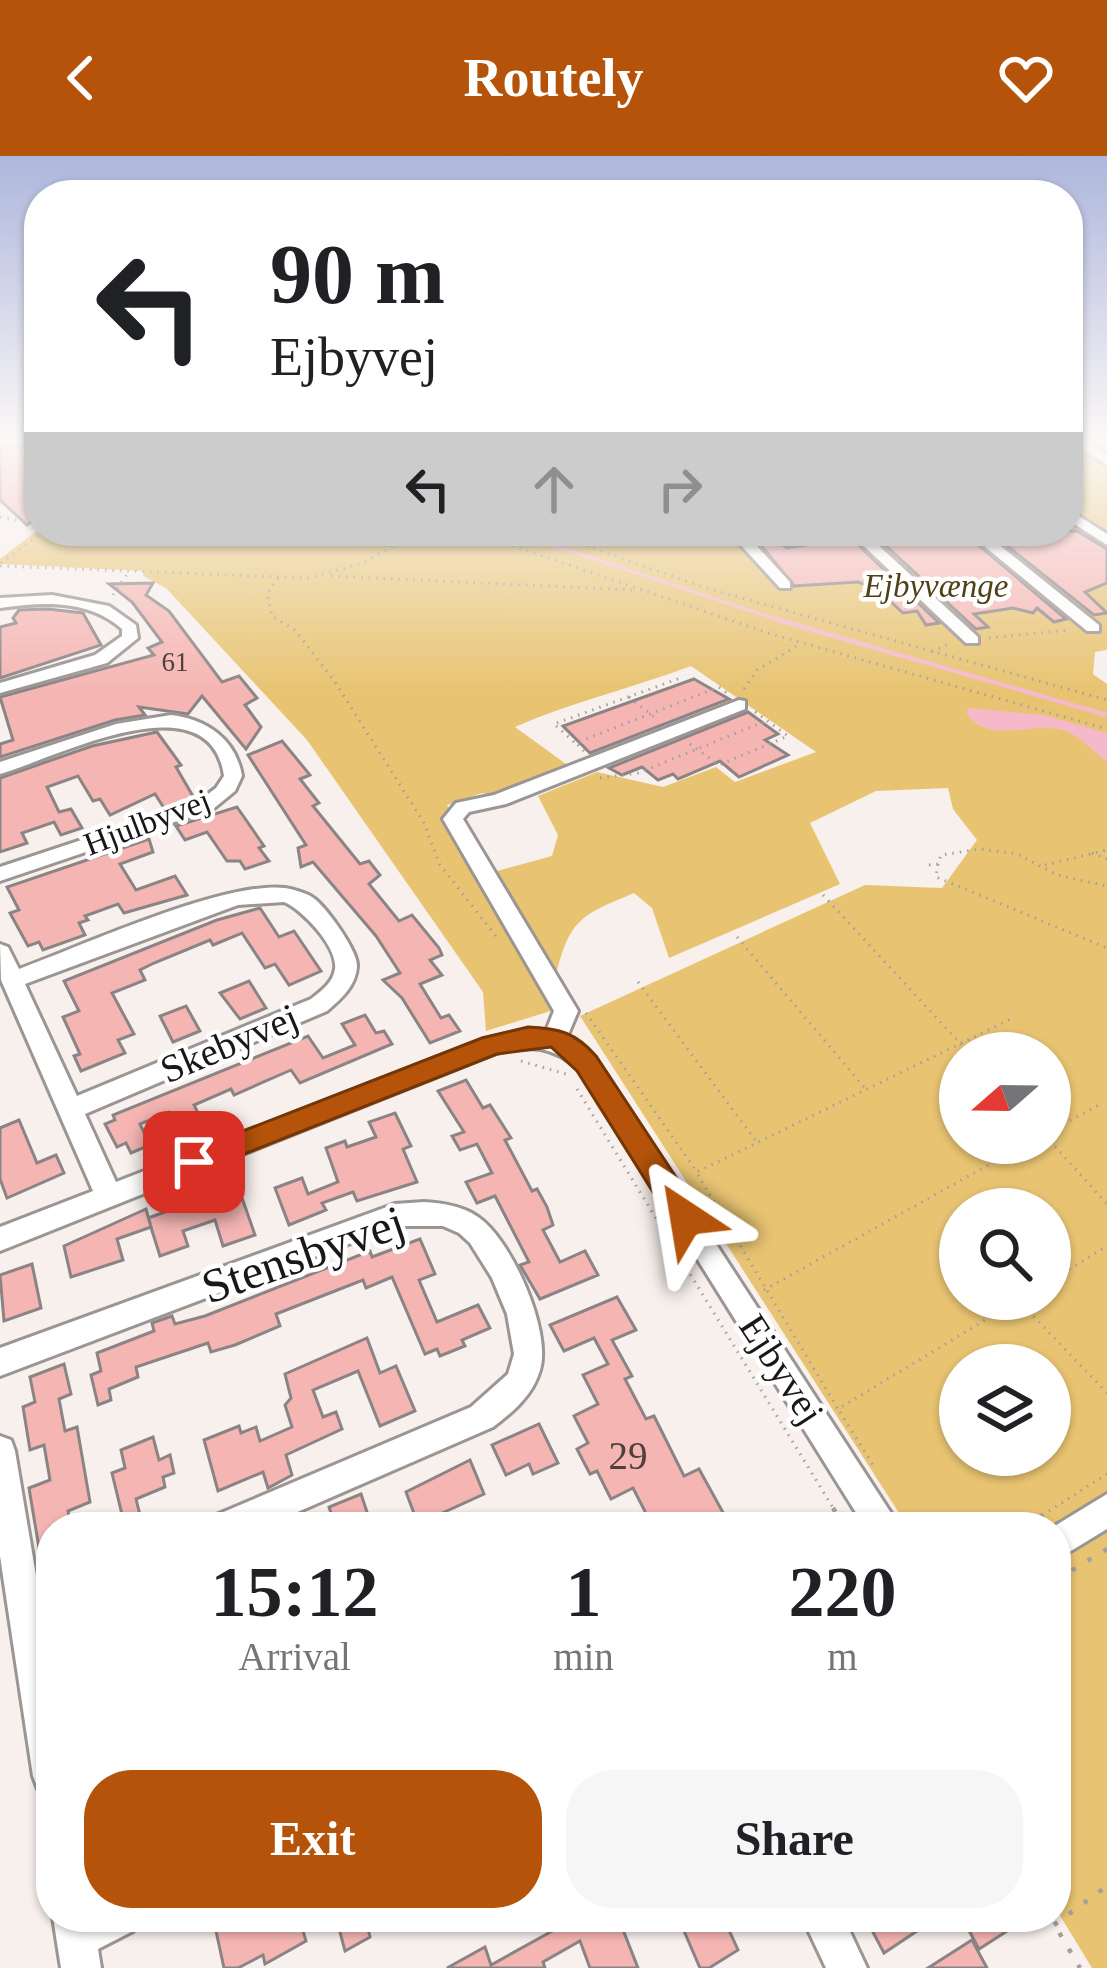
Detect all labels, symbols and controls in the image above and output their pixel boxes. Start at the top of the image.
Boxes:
icon: back [48,45,114,111]
icon: heart [993,45,1059,111]
text: Routely [464,48,643,108]
icon: left [72,228,228,384]
text: 90 m [270,228,445,321]
text: Ejbyvej [270,327,438,387]
icon: left [395,456,461,522]
icon: ahead [521,456,587,522]
icon: right [647,456,713,522]
park label: Ejbyvænge [863,568,1008,604]
house number: 61 [162,647,189,677]
street label: Hjulbyvej [79,782,215,862]
street label: Skebyvej [154,995,305,1092]
north arrow [939,1032,1071,1164]
map controls [939,1032,1071,1476]
pin [143,1111,245,1213]
icon: arrive [161,1129,227,1195]
position arrow [623,1155,749,1281]
button: search [939,1188,1071,1320]
street label: Stensbyvej [195,1195,411,1313]
street label: Ejbyvej [730,1306,833,1432]
button: layers [939,1344,1071,1476]
house number: 29 [609,1434,648,1477]
text: 15:12 [211,1552,379,1632]
text: 1 [565,1552,601,1632]
text: 220 [788,1552,896,1632]
text: Arrival [238,1635,351,1678]
text: min [553,1635,614,1678]
text: m [827,1635,858,1678]
button: Exit [84,1770,542,1908]
button: Share [566,1770,1023,1908]

